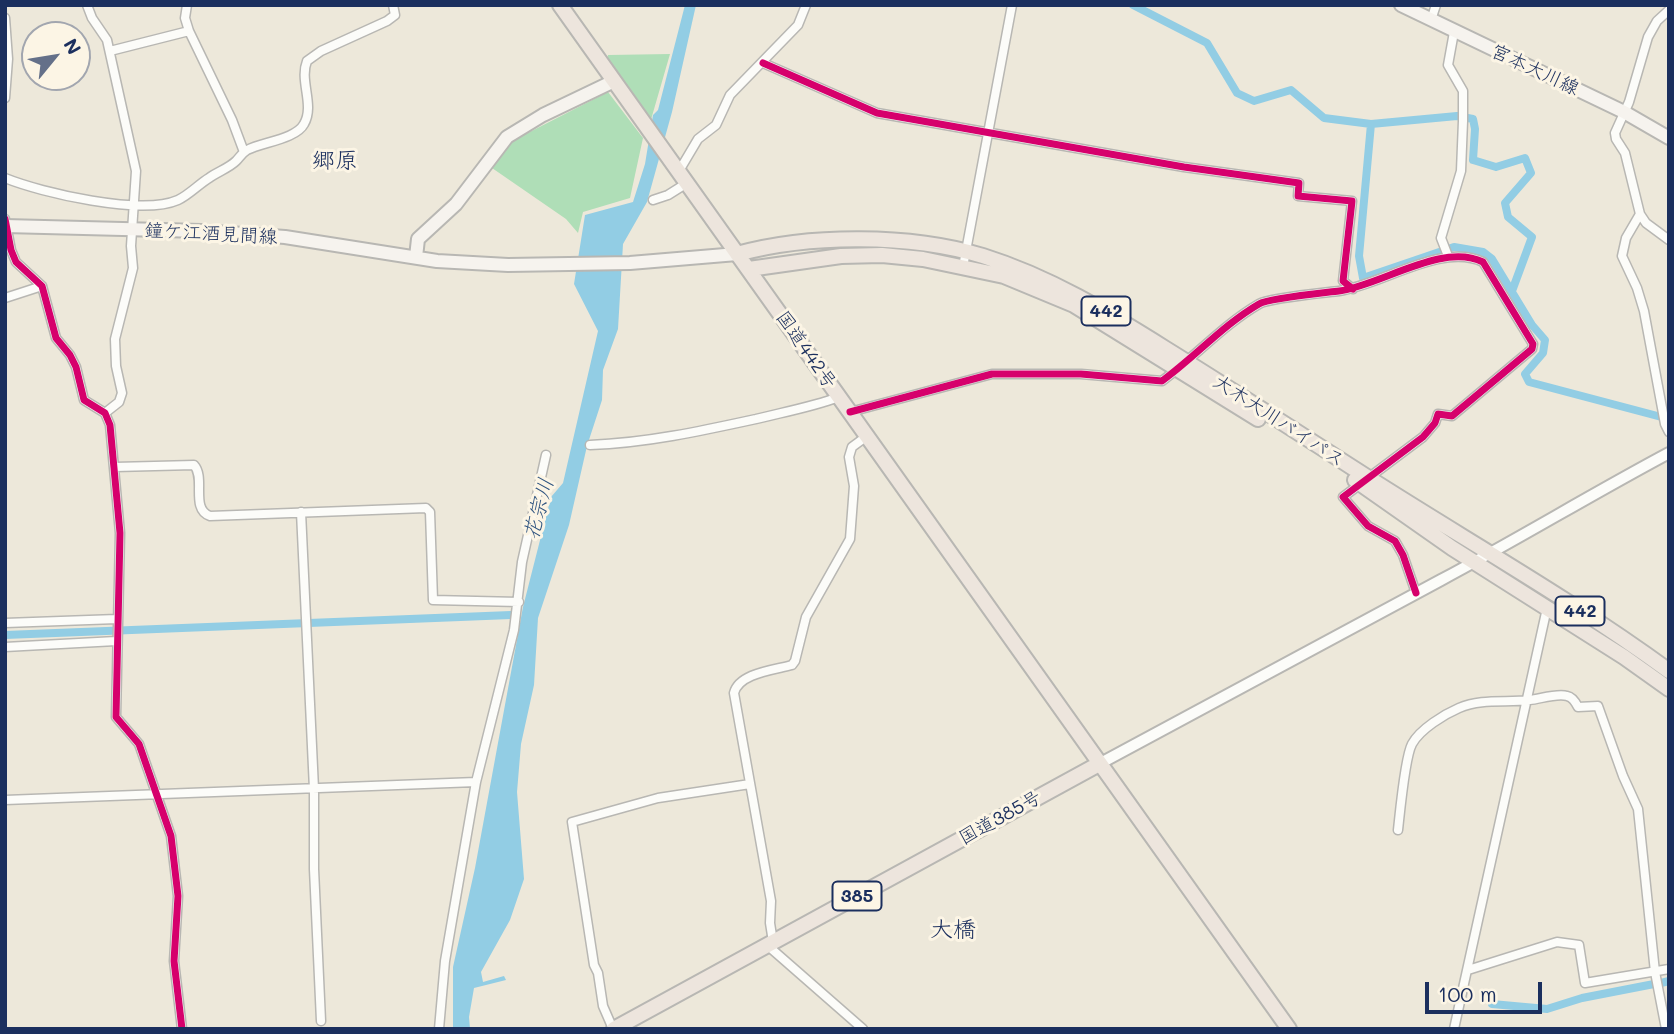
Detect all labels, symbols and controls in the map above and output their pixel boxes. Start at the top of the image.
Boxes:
north arrow [21,21,91,91]
text: N [58,34,87,59]
street label: 宮本大川線 [1487,40,1583,100]
district label: 郷原 [312,147,358,175]
street label: 鐘ケ江酒見間線 [144,219,278,249]
road number: 442 [1082,296,1130,326]
street label: 国道442号 [771,307,841,393]
street label: 大木大川バイパス [1209,370,1349,472]
water label: 花宗川 [519,475,559,543]
road number: 442 [1556,596,1604,626]
street label: 国道385号 [955,786,1045,850]
road number: 385 [832,882,882,911]
district label: 大橋 [930,916,976,944]
scale bar [1429,968,1546,1012]
text: 100 m [1438,980,1497,1007]

